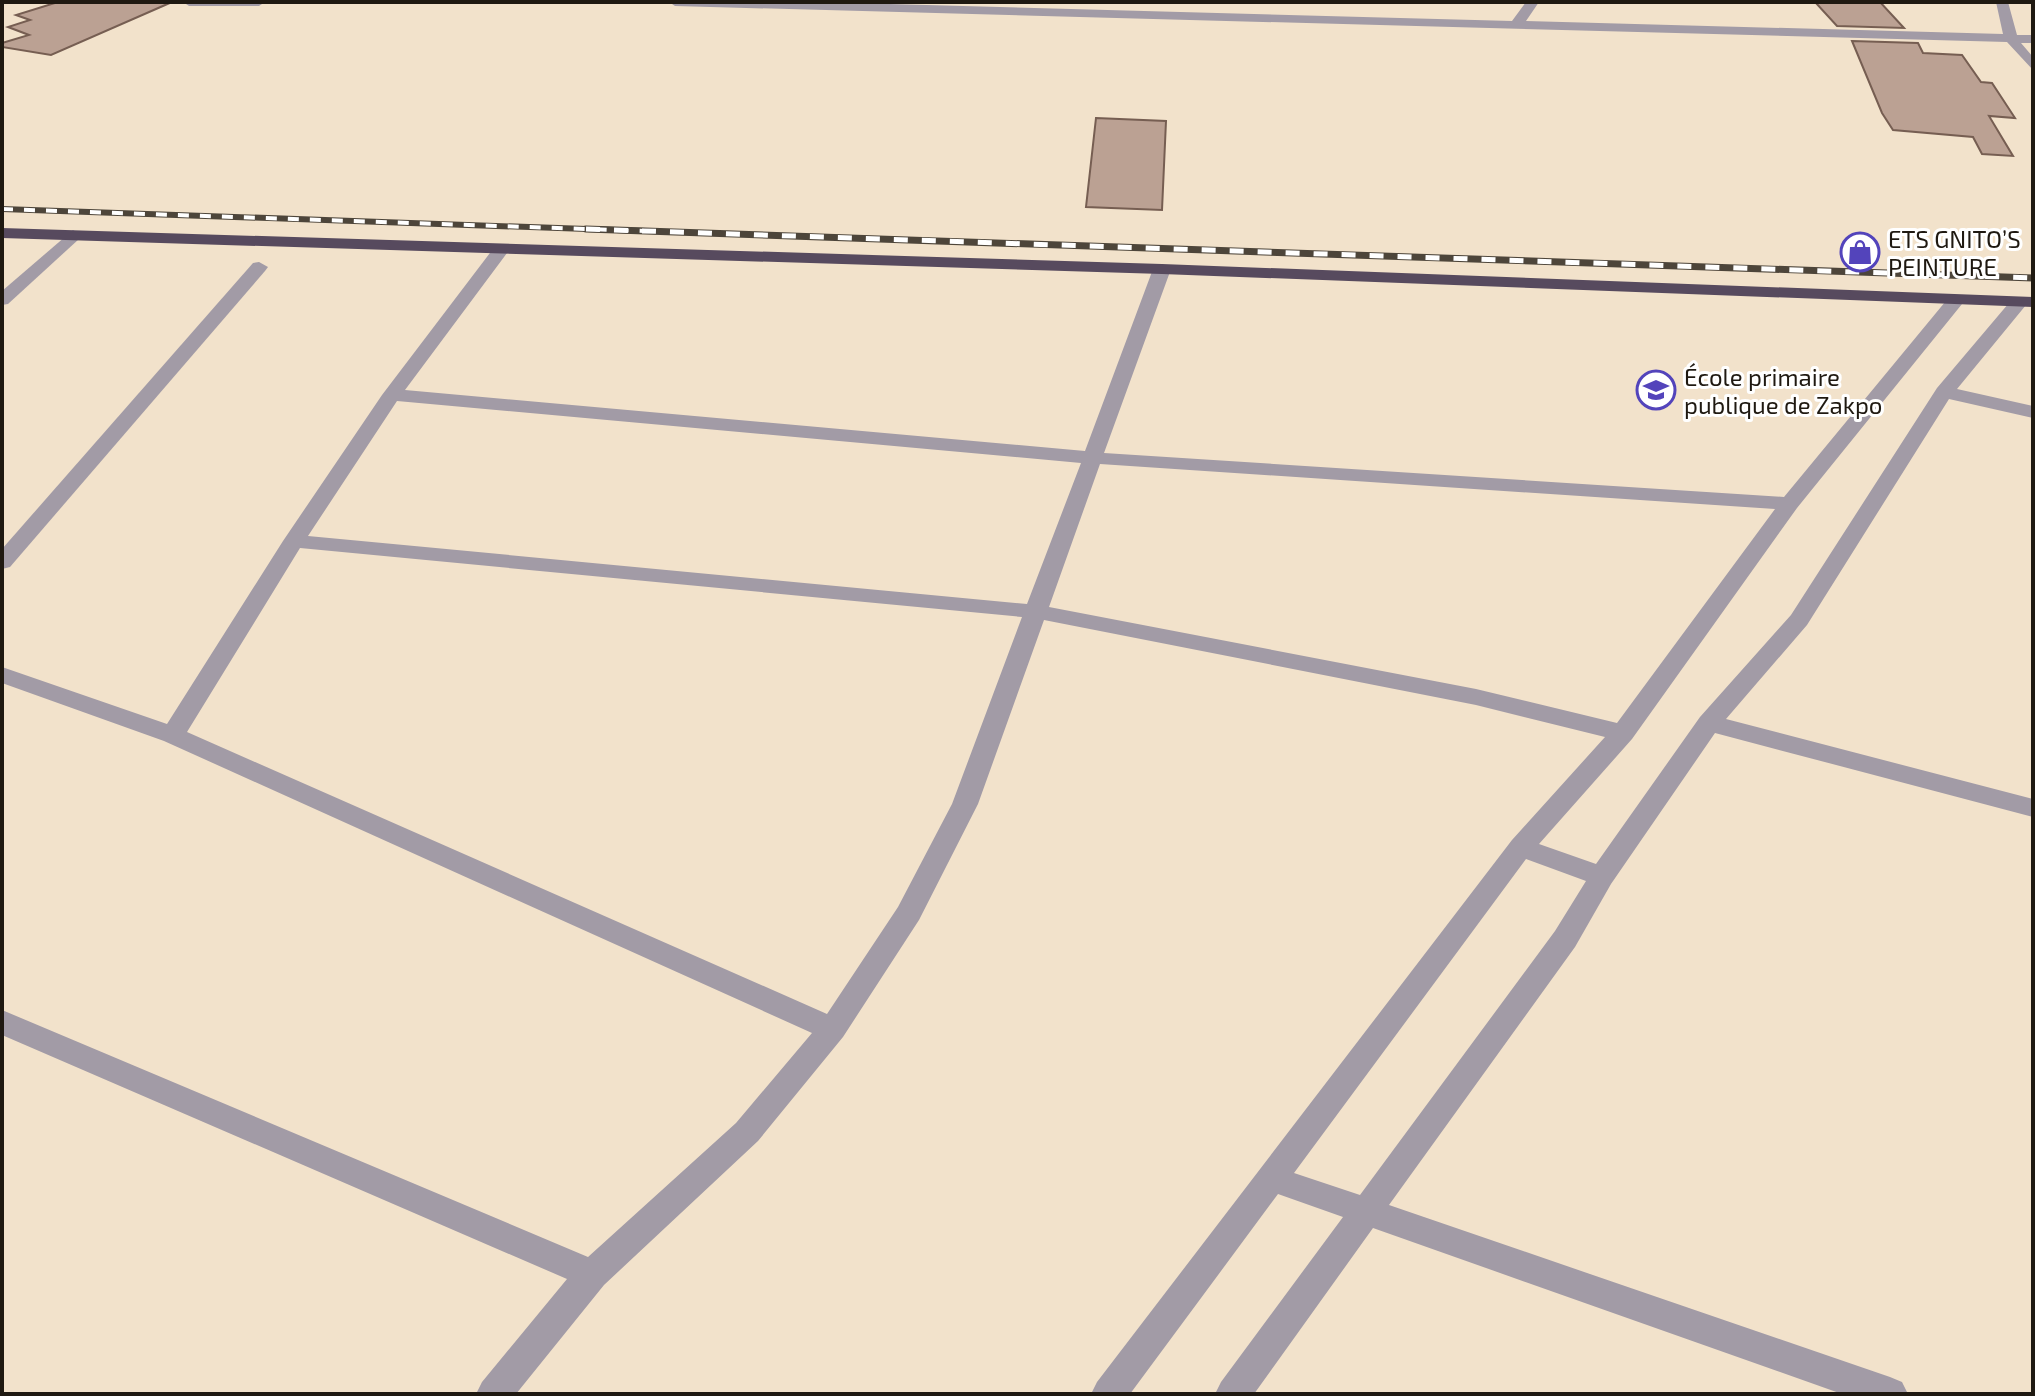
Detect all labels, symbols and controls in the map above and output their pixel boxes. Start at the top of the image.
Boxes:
place label: ETS GNITO’S PEINTURE [1888,224,2021,281]
shop icon: ETS GNITO’S PEINTURE [1839,231,1881,273]
place label: École primaire publique de Zakpo [1684,362,1882,419]
school or university icon: École primaire publique de Zakpo [1635,369,1677,411]

